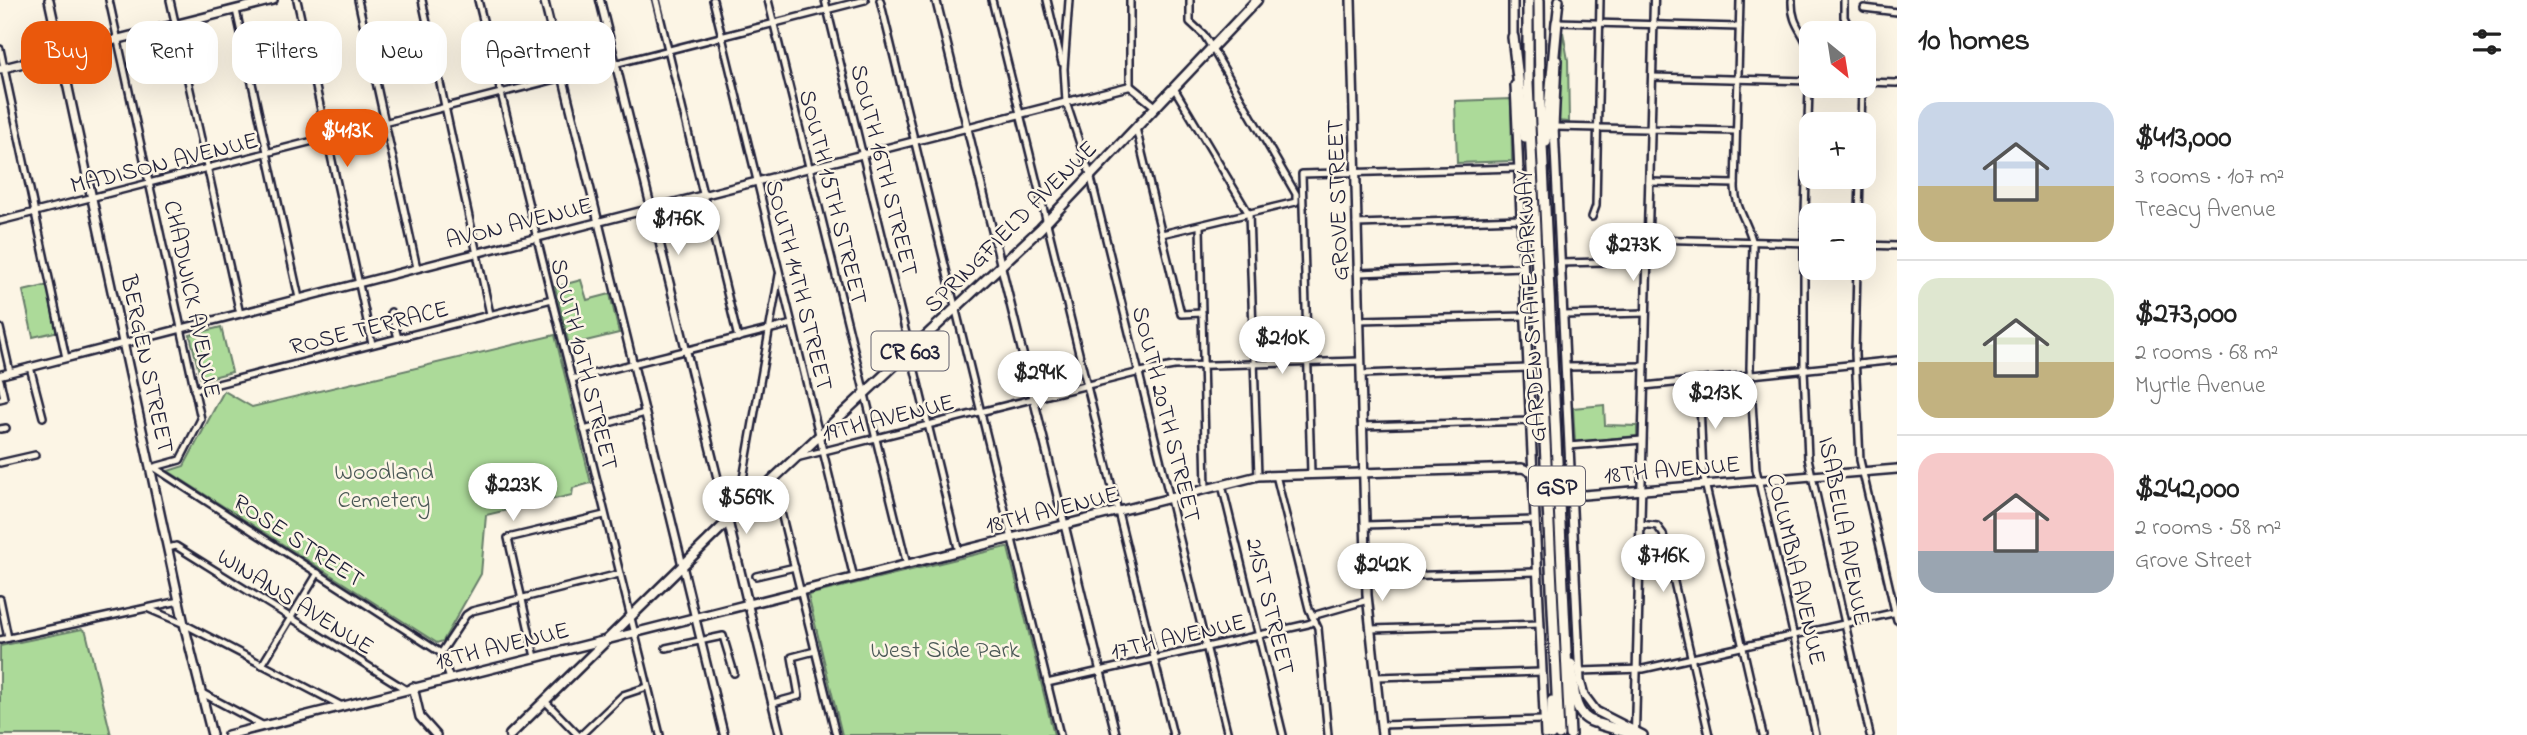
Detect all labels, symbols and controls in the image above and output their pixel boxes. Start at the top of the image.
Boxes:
text: 10 homes [1918,20,2030,64]
chip: Buy [21,21,112,84]
chip: Rent [126,21,218,84]
chip: Filters [232,21,342,84]
chip: New [356,21,447,84]
chip: Apartment [461,21,615,84]
north arrow [1799,21,1876,98]
map controls [1799,21,1876,280]
icon: filters [2468,23,2506,61]
street label: SOUTH 16TH STREET [839,61,926,280]
street label: SOUTH 15TH STREET [788,86,875,309]
pin: $413K [298,110,396,169]
button: + [1799,112,1876,189]
text: $413K [321,115,373,148]
text: $413,000 [2135,117,2231,161]
street label: GROVE STREET [1319,118,1360,281]
street label: MADISON AVENUE [67,124,262,205]
icon: home [1974,130,2058,214]
street label: SPRINGFIELD AVENUE [917,133,1106,322]
text: 3 rooms · 107 m² [2135,161,2284,194]
street label: GARDEN STATE PARKWAY [1508,169,1557,443]
street label: SOUTH 14TH STREET [754,176,841,395]
street label: AVON AVENUE [442,189,597,260]
text: Treacy Avenue [2135,194,2276,227]
street label: CHADWICK AVENUE [153,198,229,402]
pin: $176K [629,198,727,257]
text: $176K [652,203,704,236]
button: − [1799,203,1876,280]
pin: $273K [1584,224,1682,283]
text: $273K [1605,229,1661,262]
street label: SOUTH 10TH STREET [539,255,626,474]
street label: BERGEN STREET [109,271,182,457]
street label: ROSE TERRACE [286,293,453,366]
text: $273,000 [2135,293,2237,337]
street label: SOUTH 20TH STREET [1121,303,1208,526]
icon: home [1974,306,2058,390]
pin: $210K [1233,316,1331,376]
text: $210K [1255,322,1309,355]
road number: CR 603 [872,332,948,370]
text: 2 rooms · 68 m² [2135,337,2278,370]
pin: $294K [991,352,1089,411]
text: $294K [1014,357,1066,390]
text: Myrtle Avenue [2135,370,2265,403]
pin: $213K [1666,372,1764,431]
text: $213K [1688,377,1742,410]
street label: 19TH AVENUE [819,386,958,453]
street label: ISABELLA AVENUE [1807,434,1878,629]
street label: 18TH AVENUE [1603,448,1742,495]
park label: Woodland Cemetery [334,456,434,520]
pin: $223K [464,463,562,523]
road number: GSP [1529,466,1585,506]
text: $242,000 [2135,468,2239,512]
text: $223K [484,469,542,502]
street label: COLUMBIA AVENUE [1755,470,1834,669]
pin: $569K [697,476,795,536]
street label: 18TH AVENUE [982,478,1123,545]
icon: home [1974,481,2058,565]
text: $569K [718,482,774,515]
street label: ROSE STREET [225,486,370,598]
text: 2 rooms · 58 m² [2135,512,2281,545]
street label: 21ST STREET [1235,534,1303,679]
pin: $716K [1614,534,1712,594]
text: $716K [1637,540,1689,573]
street label: WINANS AVENUE [209,541,380,665]
pin: $242K [1333,544,1431,603]
text: Grove Street [2135,545,2252,578]
text: $242K [1353,549,1411,582]
street label: 17TH AVENUE [1108,606,1250,671]
street label: 18TH AVENUE [432,614,573,681]
park label: West Side Park [871,634,1020,669]

